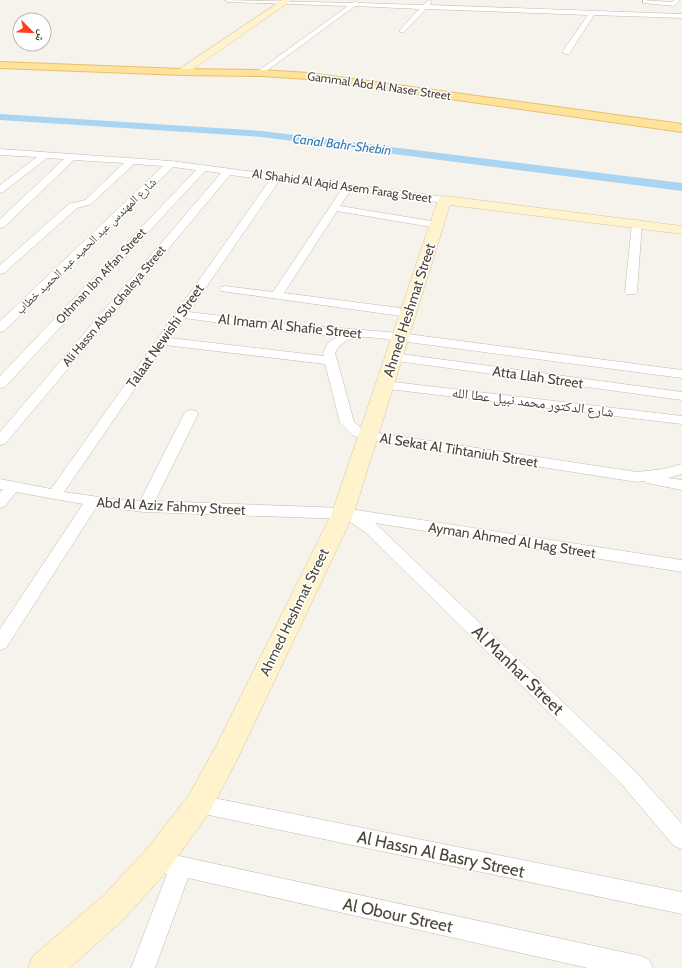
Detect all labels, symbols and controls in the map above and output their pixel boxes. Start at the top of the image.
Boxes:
north arrow [12,12,52,52]
text: ش [31,27,50,45]
street label: Gammal Abd Al Naser Street [306,68,452,103]
water label: Canal Bahr-Shebin [292,130,392,158]
street label: Al Shahid Al Aqid Asem Farag Street [251,165,433,206]
street label: شارع المهندس عبد الحميد عبد الحميد خطاب [12,174,160,318]
street label: Othman Ibn Affan Street [52,225,149,327]
street label: Ahmed Heshmat Street [379,241,439,379]
street label: Ali Hassn Abou Ghaleya Street [59,242,169,369]
street label: Talaat Newishi Street [122,280,208,392]
street label: Al Imam Al Shafie Street [217,310,363,343]
street label: Atta Llah Street [492,362,585,392]
street label: شارع الدكتور محمد نبيل عطا الله [451,383,615,422]
street label: Al Sekat Al Tihtaniuh Street [379,429,540,471]
street label: Abd Al Aziz Fahmy Street [96,493,246,519]
street label: Ayman Ahmed Al Hag Street [427,518,597,562]
street label: Ahmed Heshmat Street [255,545,333,679]
street label: Al Manhar Street [468,621,568,719]
street label: Al Hassn Al Basry Street [355,826,527,882]
street label: Al Obour Street [341,894,455,936]

